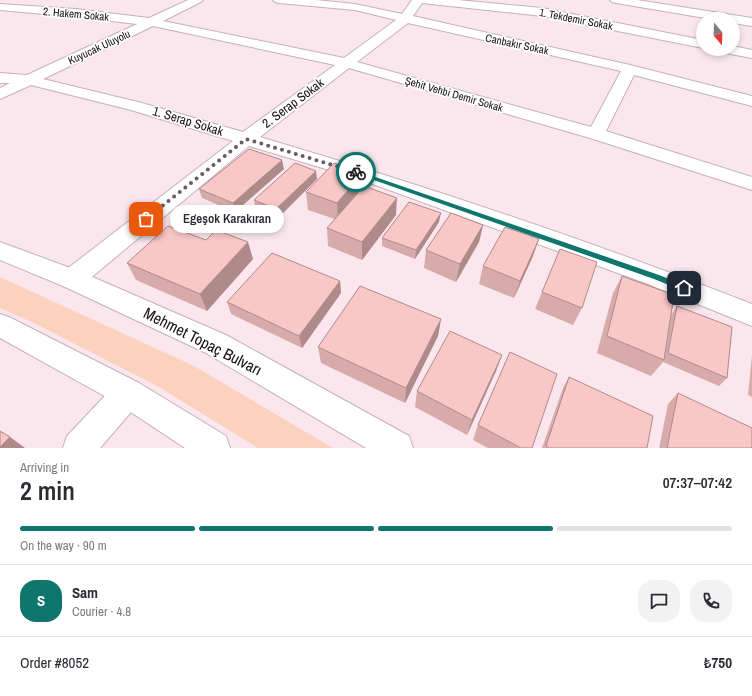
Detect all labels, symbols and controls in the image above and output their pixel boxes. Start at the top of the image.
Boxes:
street label: 2. Hakem Sokak [42,4,110,24]
street label: 1. Tekdemir Sokak [538,5,614,33]
north arrow [696,12,740,56]
map controls [696,12,740,56]
street label: Kuyucak Uluyolu [66,26,132,68]
street label: Canbakır Sokak [484,30,550,58]
street label: Şehit Vehbi Demir Sokak [403,73,505,115]
street label: 2. Serap Sokak [259,74,328,132]
street label: 1. Serap Sokak [151,102,226,140]
courier [336,152,376,192]
icon: bike [345,161,367,183]
pin [129,202,163,236]
callout: Egeşok Karakıran [170,205,284,233]
icon: bag [135,208,157,230]
text: Egeşok Karakıran [183,210,271,227]
pin [667,271,701,305]
icon: home [673,277,695,299]
street label: Mehmet Topaç Bulvarı [140,302,266,380]
text: Arriving in [20,459,69,476]
text: 07:37–07:42 [663,472,732,493]
text: 2 min [20,473,75,508]
text: On the way · 90 m [20,537,107,554]
button: chat [638,580,680,622]
button: phone [690,580,732,622]
text: Sam [72,582,98,603]
text: S [37,590,45,611]
text: Courier · 4.8 [72,603,131,620]
text: Order #8052 [20,652,89,673]
text: ₺750 [704,652,732,673]

